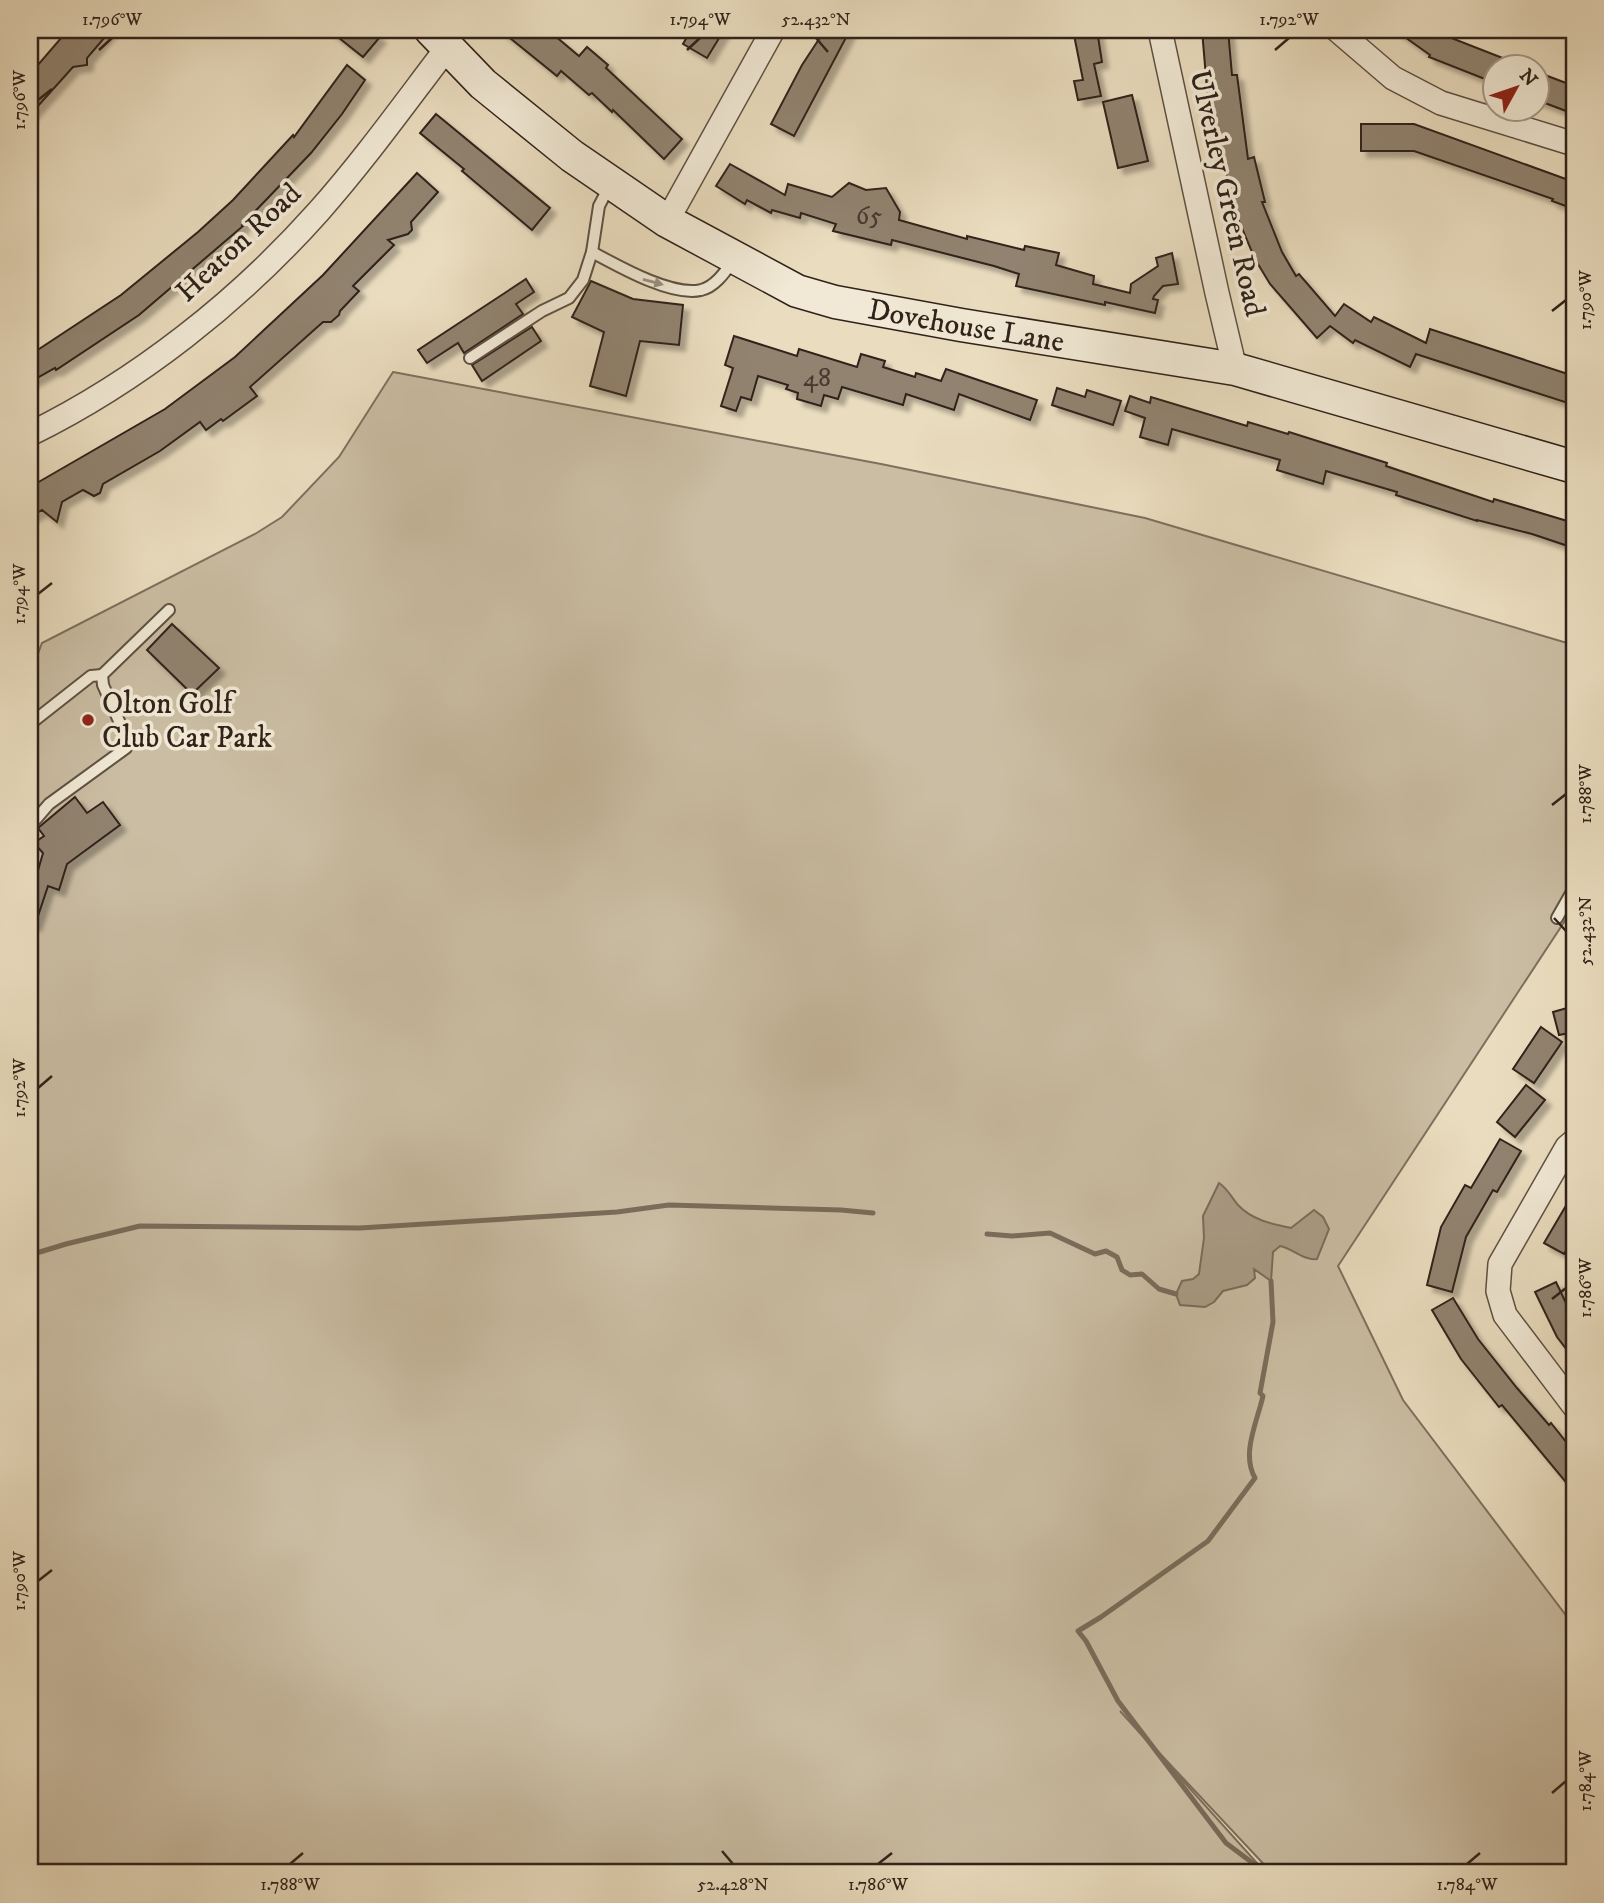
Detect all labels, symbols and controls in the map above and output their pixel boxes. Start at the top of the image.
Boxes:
text: 1.796°W [82,9,142,31]
text: 1.794°W [670,9,731,31]
text: 52.432°N [782,9,851,31]
text: 1.792°W [1259,9,1319,31]
north arrow [1482,52,1552,122]
text: N [1514,65,1542,92]
street label: Ulverley Green Road [1180,67,1273,320]
text: 1.796°W [9,70,31,130]
street label: Heaton Road [169,176,310,311]
house number: 65 [856,200,882,233]
text: 1.790°W [1575,269,1597,330]
one-way arrow [642,277,664,288]
street label: Dovehouse Lane [865,291,1067,361]
house number: 48 [803,362,831,395]
text: 1.794°W [9,563,31,624]
place label: Olton Golf Club Car Park [102,686,272,757]
marker: Olton Golf Club Car Park [80,712,96,728]
text: 1.788°W [1575,764,1597,824]
text: 52.432°N [1575,896,1597,965]
text: 1.792°W [9,1058,31,1118]
text: 1.786°W [1575,1258,1597,1318]
text: 1.790°W [9,1550,31,1611]
text: 1.784°W [1575,1750,1597,1811]
text: 1.788°W [260,1874,320,1896]
text: 52.428°N [697,1874,769,1896]
text: 1.786°W [848,1874,908,1896]
text: 1.784°W [1437,1874,1498,1896]

